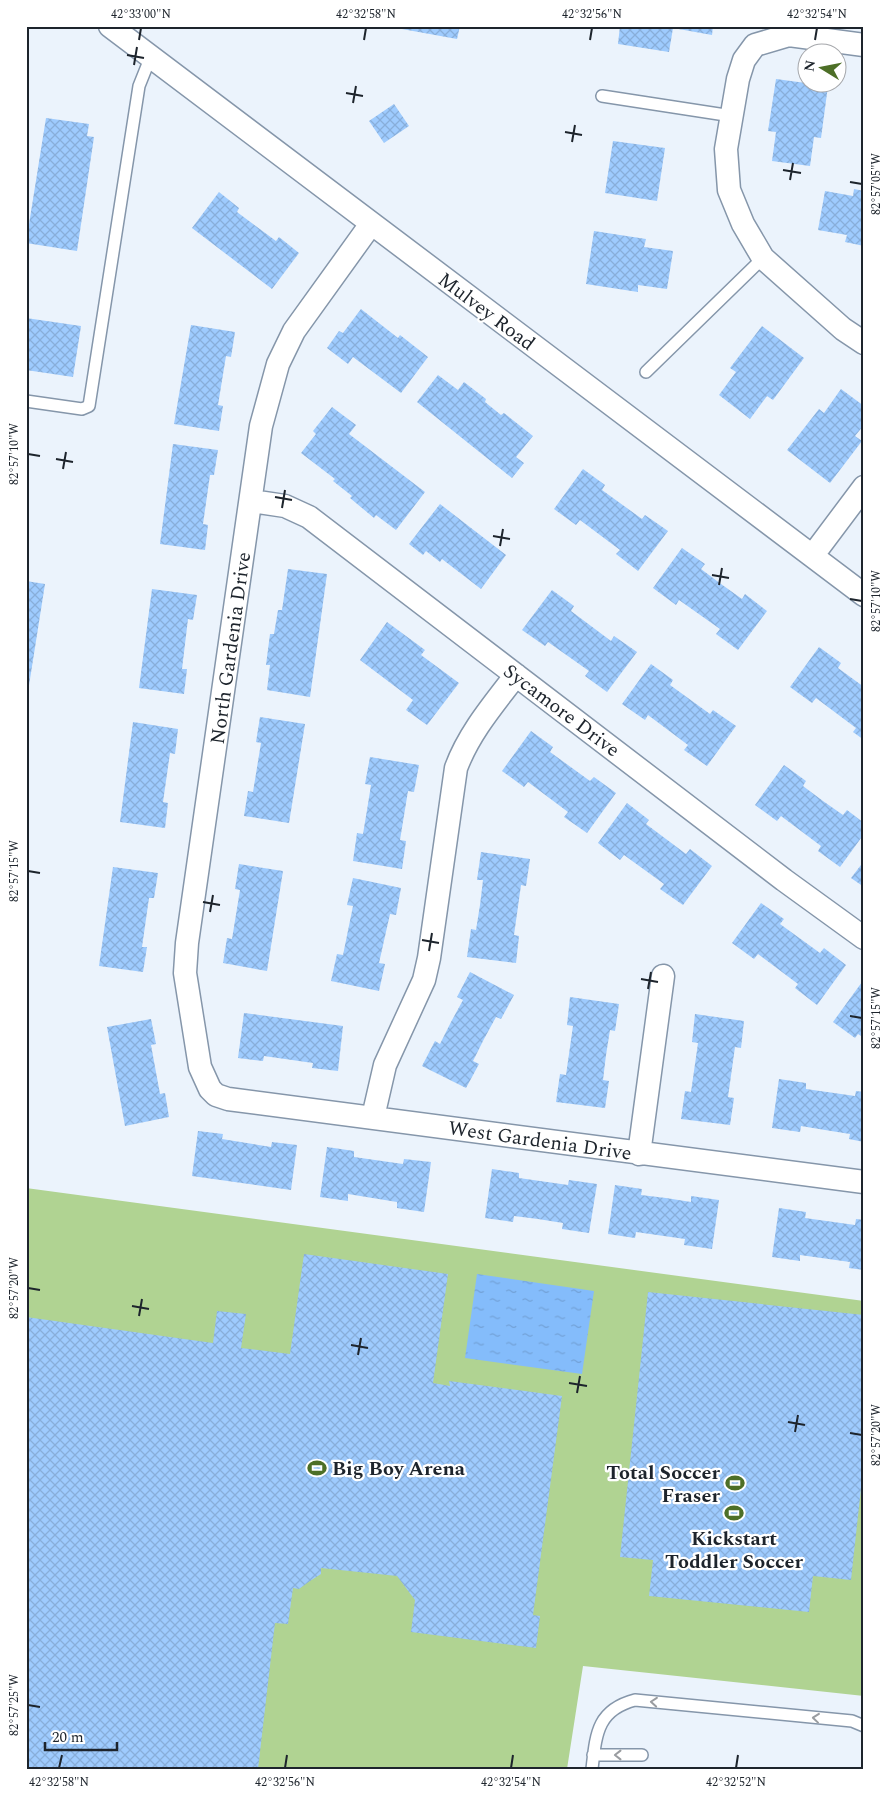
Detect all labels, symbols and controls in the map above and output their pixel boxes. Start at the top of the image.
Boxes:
text: 42°33'00"N [111,5,171,24]
text: 42°32'58"N [336,5,396,24]
text: 42°32'56"N [562,5,622,24]
text: 42°32'54"N [787,5,847,24]
north arrow [798,42,848,92]
text: N [798,58,821,73]
text: 82°57'05"W [867,153,886,215]
street label: Mulvey Road [431,265,541,358]
text: 82°57'10"W [5,423,24,485]
street label: North Gardenia Drive [203,550,259,746]
text: 82°57'10"W [867,570,886,632]
street label: Sycamore Drive [497,657,626,765]
text: 82°57'15"W [5,840,24,902]
text: 82°57'15"W [867,987,886,1049]
street label: West Gardenia Drive [446,1113,634,1169]
text: 82°57'20"W [5,1257,24,1319]
text: 82°57'20"W [867,1404,886,1466]
place label: Big Boy Arena [332,1454,466,1484]
sports icon: Big Boy Arena [306,1457,328,1479]
place label: Total Soccer Fraser [606,1458,720,1511]
sports icon: Total Soccer Fraser [724,1472,746,1494]
sports icon: Kickstart Toddler Soccer [723,1502,745,1524]
place label: Kickstart Toddler Soccer [665,1524,803,1577]
text: 82°57'25"W [5,1674,24,1736]
one-way arrow [650,1697,658,1708]
one-way arrow [812,1713,820,1724]
scale bar [45,1720,118,1752]
text: 20 m [52,1726,84,1749]
one-way arrow [613,1750,621,1760]
text: 42°32'58"N [29,1773,89,1792]
text: 42°32'56"N [255,1773,315,1792]
text: 42°32'54"N [481,1773,541,1792]
text: 42°32'52"N [706,1773,766,1792]

